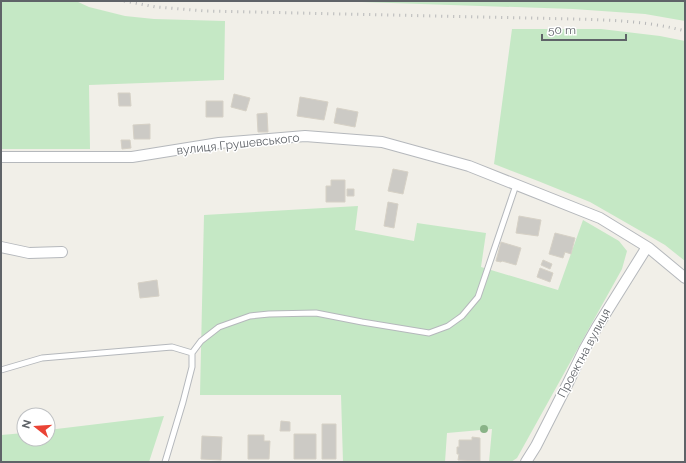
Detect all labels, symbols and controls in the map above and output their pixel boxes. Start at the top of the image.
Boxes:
scale bar [542,16,626,42]
text: 50 m [548,23,576,37]
street label: вулиця Грушевського [176,131,300,157]
street label: Проектна вулиця [555,306,613,400]
north arrow [16,407,56,447]
text: N [19,418,34,430]

